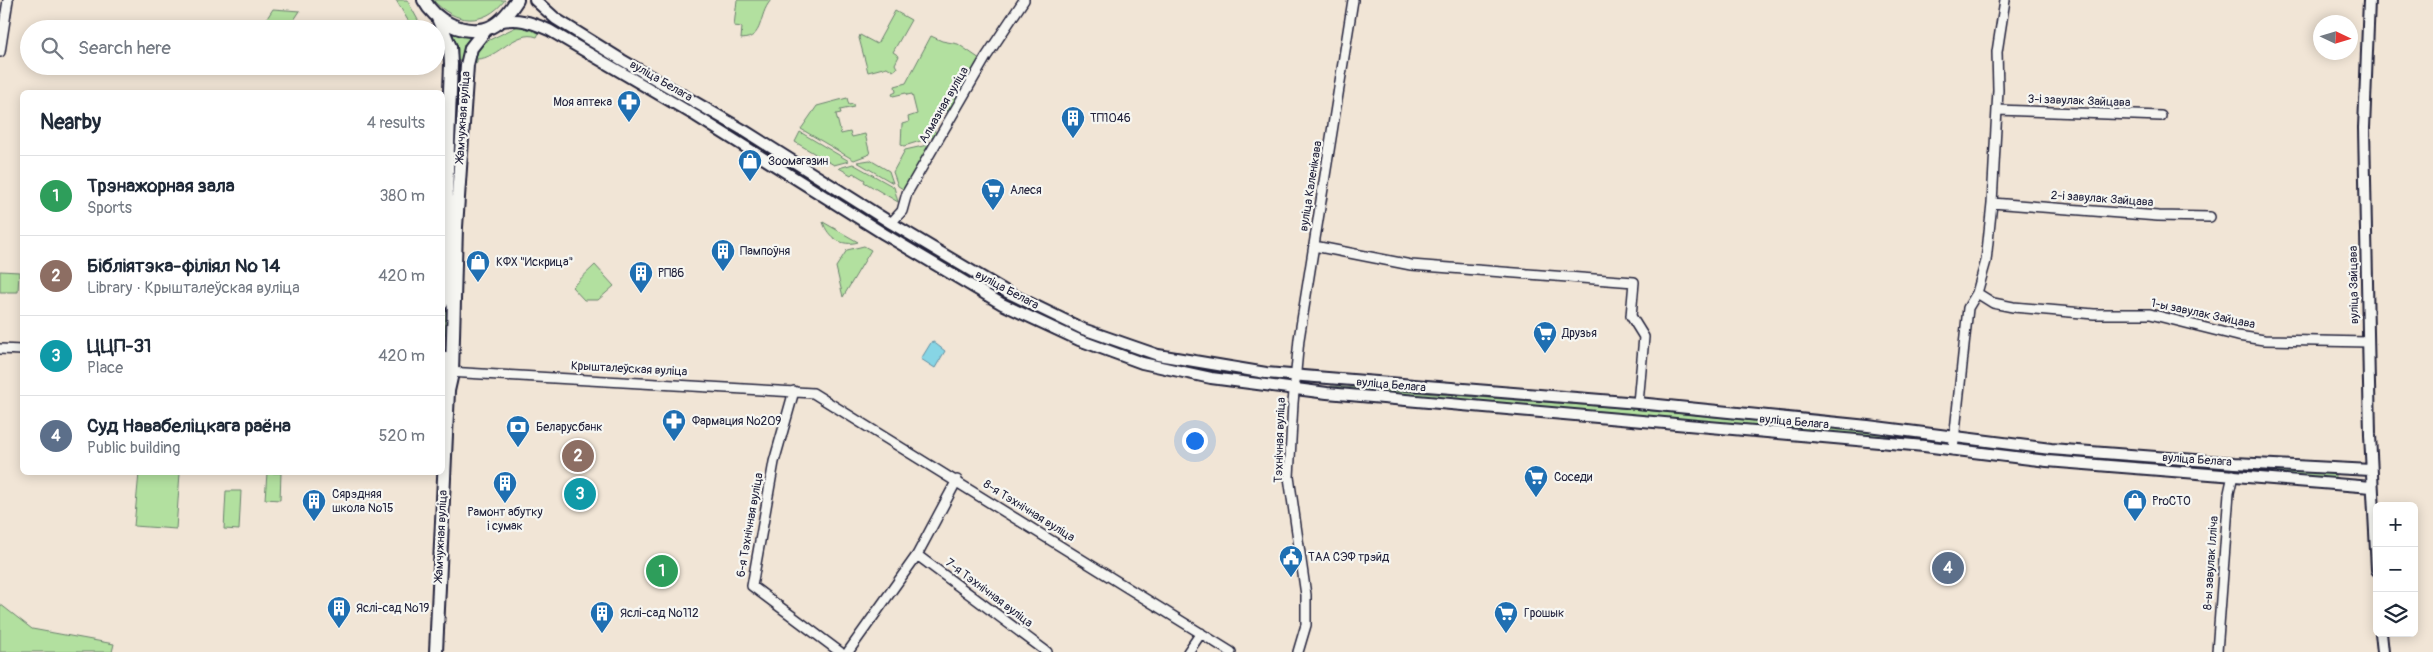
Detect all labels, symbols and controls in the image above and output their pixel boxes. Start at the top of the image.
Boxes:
north arrow [2313,15,2358,60]
search box [20,20,445,75]
icon: search [38,34,66,62]
text: Search here [78,36,171,60]
street label: вуліца Белага [627,57,695,105]
street label: Алмазная вуліца [916,64,972,146]
street label: Жамчужная вуліца [452,70,474,165]
pharmacy icon: Моя аптека [616,89,642,123]
street label: 3-і завулак Зайцава [2027,92,2131,110]
place label: Моя аптека [553,95,612,110]
building icon: ТП1046 [1060,105,1086,139]
text: Nearby [40,109,101,136]
place label: ТП1046 [1090,111,1131,126]
text: 4 results [367,113,425,133]
street label: вуліца Каленікава [1296,139,1326,232]
shop icon: Зоомагазин [737,148,763,182]
place label: Зоомагазин [768,154,828,169]
text: Трэнажорная зала [87,174,235,198]
supermarket icon: Алеся [980,177,1006,211]
place label: Алеся [1010,183,1042,198]
text: 1 [53,186,59,206]
text: 380 m [379,186,425,206]
street label: 2-і завулак Зайцава [2050,188,2154,210]
text: Sports [87,198,132,218]
building icon: Пампоўня [710,238,736,272]
place label: Пампоўня [740,244,790,259]
street label: вуліца Зайцава [2346,245,2362,324]
shop icon: КФХ "Искрица" [465,249,491,283]
text: Бібліятэка-філіял № 14 [87,254,280,278]
place label: КФХ "Искрица" [496,255,573,270]
building icon: РП86 [628,260,654,294]
text: 2 [52,266,60,286]
text: 420 m [378,266,425,286]
place label: РП86 [658,266,684,281]
street label: вуліца Белага [973,267,1042,313]
text: Library · Крышталеўская вуліца [87,278,300,298]
street label: 1-ы завулак Зайцава [2149,296,2257,332]
supermarket icon: Друзья [1532,320,1558,354]
place label: Друзья [1561,326,1597,341]
text: ЦЦП-31 [87,334,152,358]
text: 3 [52,346,60,366]
text: 420 m [378,346,425,366]
text: Place [87,358,123,378]
street label: Крышталеўская вуліца [570,358,688,380]
street label: вуліца Белага [1356,374,1427,396]
street label: Тэхнічная вуліца [1271,397,1289,483]
pharmacy icon: Фармация №209 [661,408,687,442]
street label: вуліца Белага [1759,411,1830,433]
text: Суд Навабеліцкага раёна [87,414,291,438]
bank icon: Беларусбанк [505,414,531,448]
place label: Фармация №209 [692,414,782,429]
place label: Беларусбанк [536,420,603,435]
text: 4 [51,426,61,446]
text: 520 m [379,426,425,446]
your location [1182,428,1208,454]
pin: 2 [562,437,594,475]
text: Public building [87,438,180,458]
street label: вуліца Белага [2162,450,2233,470]
supermarket icon: Соседи [1523,464,1549,498]
building icon: Рамонт абутку і сумак [492,470,518,504]
place label: Соседи [1554,470,1593,485]
street label: 6-я Тэхнічная вуліца [733,471,767,579]
pin: 3 [564,475,596,513]
street label: 8-я Тэхнічная вуліца [980,477,1078,545]
place label: Сярэдняя школа №15 [332,487,393,516]
building icon: Сярэдняя школа №15 [301,488,327,522]
shop icon: ProСТО [2122,488,2148,522]
street label: Жамчужная вуліца [431,489,451,584]
place label: ProСТО [2152,494,2191,509]
map controls [2373,502,2418,637]
button: + [2373,502,2418,547]
place label: Рамонт абутку і сумак [467,505,543,534]
street label: 8-ы завулак Ілліча [2200,515,2222,611]
public building icon: ТАА СЭФ трэйд [1278,544,1304,578]
button: − [2373,547,2418,592]
pin: 4 [1932,549,1964,587]
place label: ТАА СЭФ трэйд [1308,550,1390,565]
pin: 1 [646,552,678,590]
street label: 7-я Тэхнічная вуліца [942,555,1036,631]
button: layers [2373,592,2418,637]
building icon: Яслі-сад №19 [326,595,352,629]
building icon: Яслі-сад №112 [589,600,615,634]
supermarket icon: Грошык [1493,600,1519,634]
place label: Яслі-сад №19 [356,601,430,616]
place label: Яслі-сад №112 [620,606,699,621]
place label: Грошык [1524,606,1564,621]

